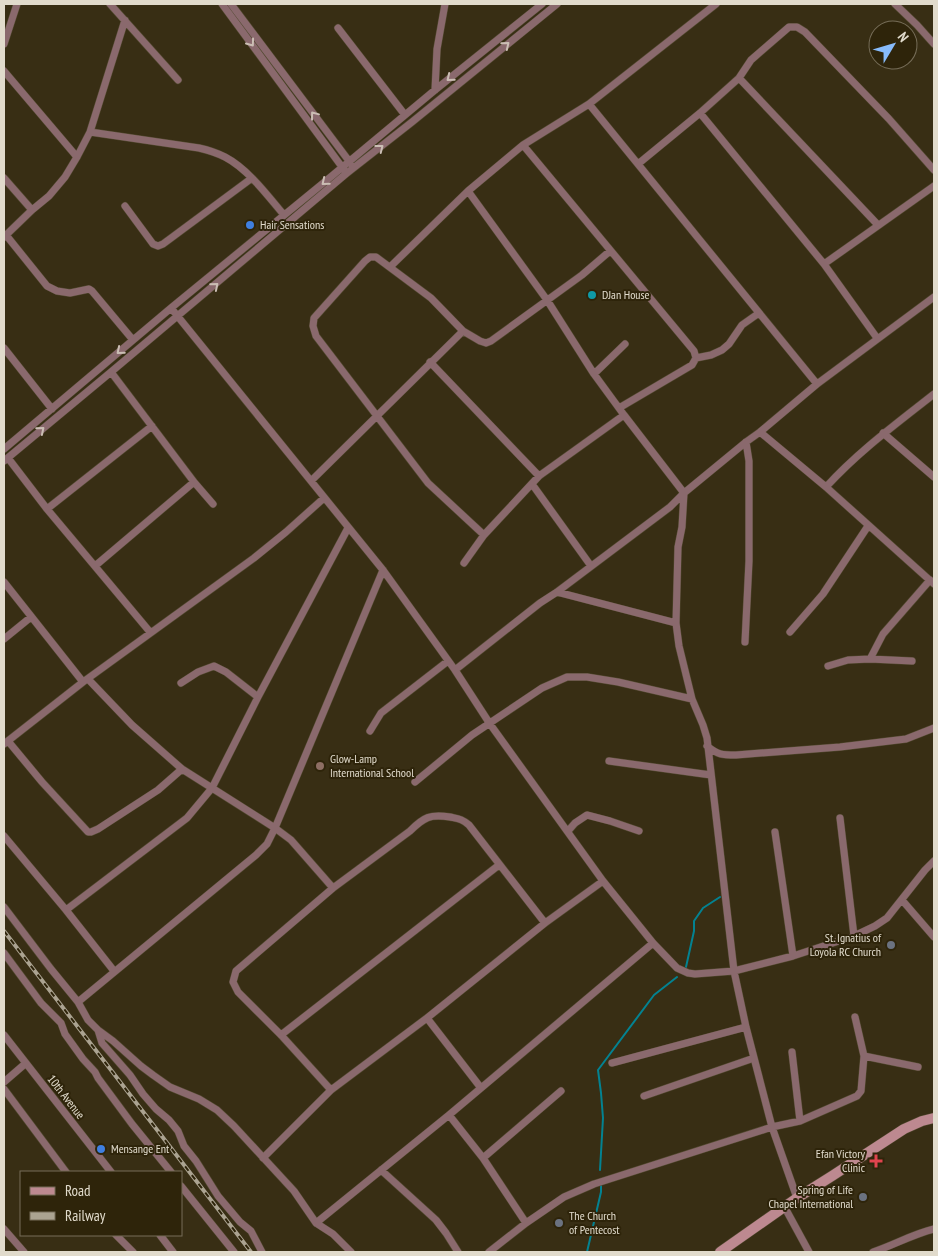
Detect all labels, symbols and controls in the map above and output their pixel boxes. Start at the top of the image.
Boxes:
north arrow [868,20,918,70]
text: N [894,28,913,46]
one-way arrow [245,37,253,46]
one-way arrow [500,43,509,51]
one-way arrow [446,72,456,81]
one-way arrow [312,112,320,121]
one-way arrow [374,144,383,153]
one-way arrow [322,177,331,185]
place label: Hair Sensations [260,217,324,232]
marker: Hair Sensations [244,219,256,231]
one-way arrow [209,282,218,291]
place label: DJan House [602,287,650,302]
marker: DJan House [586,289,598,301]
one-way arrow [117,345,126,353]
one-way arrow [36,426,45,435]
place label: Glow-Lamp International School [330,751,414,780]
marker: Glow-Lamp International School [314,760,326,772]
place label: St. Ignatius of Loyola RC Church [810,930,882,959]
marker: St. Ignatius of Loyola RC Church [885,939,897,951]
street label: 10th Avenue [44,1072,88,1122]
place label: Mensange Ent [111,1141,170,1156]
marker: Mensange Ent [95,1143,107,1155]
place label: Efan Victory Clinic [816,1146,866,1175]
marker: Efan Victory Clinic [869,1154,883,1168]
legend [20,1171,182,1236]
text: Road [65,1181,91,1200]
place label: Spring of Life Chapel International [768,1182,853,1211]
marker: Spring of Life Chapel International [857,1191,869,1203]
text: Railway [65,1206,106,1225]
place label: The Church of Pentecost [569,1208,620,1237]
marker: The Church of Pentecost [553,1217,565,1229]

